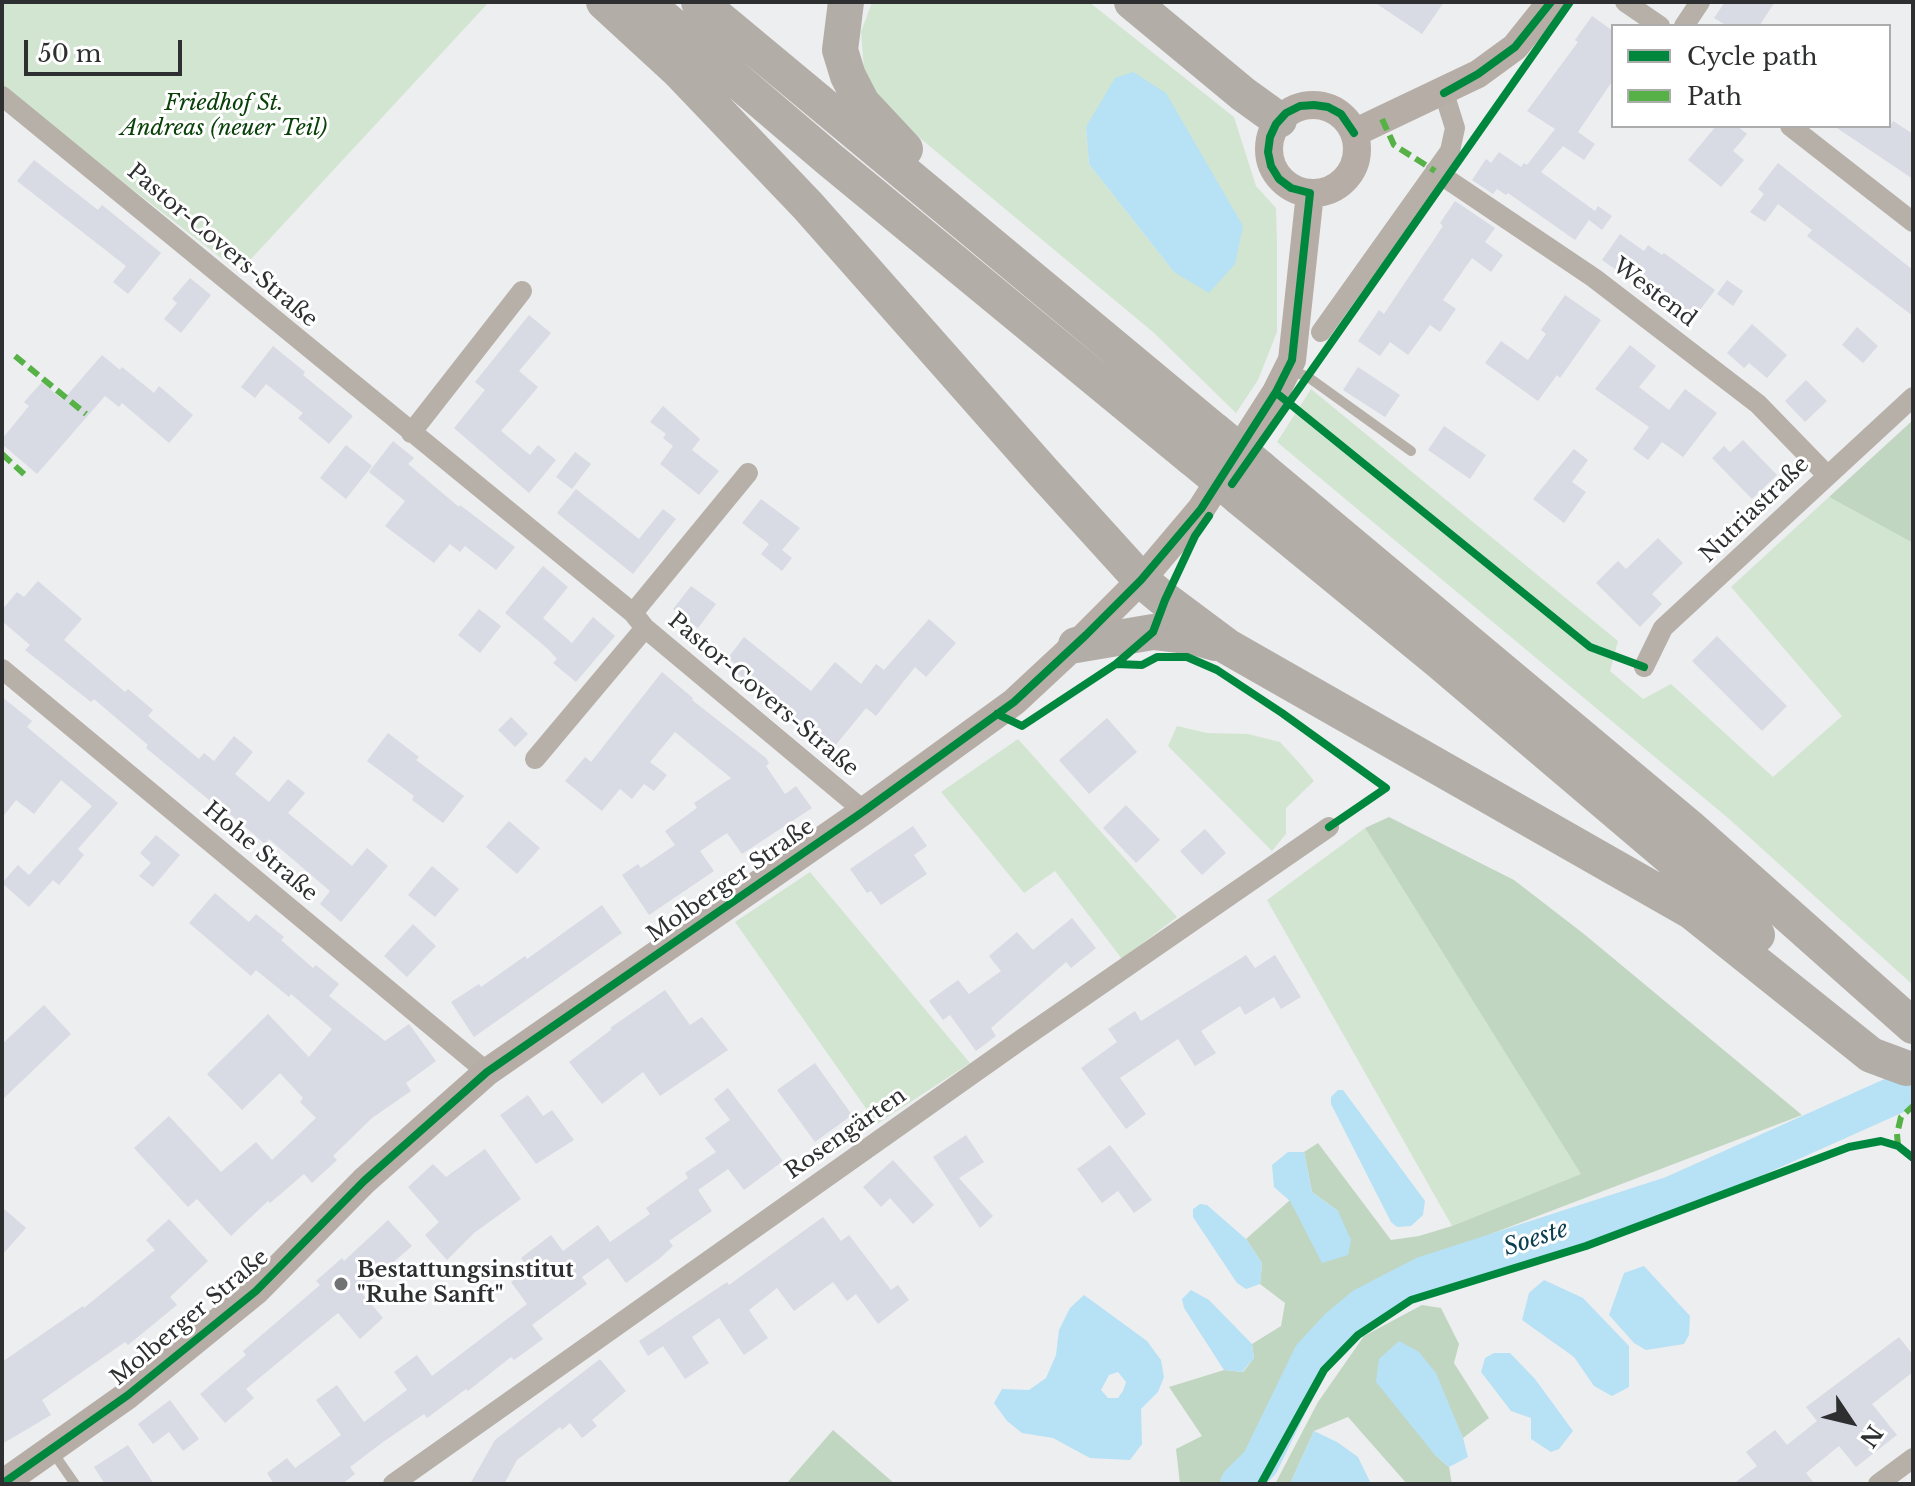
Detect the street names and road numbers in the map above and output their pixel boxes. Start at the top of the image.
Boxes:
street label: Pastor-Covers-Straße [122,159,322,333]
street label: Westend [1607,253,1701,333]
street label: Nutriastraße [1695,451,1815,569]
street label: Pastor-Covers-Straße [663,608,863,782]
street label: Hohe Straße [198,797,322,907]
street label: Molberger Straße [642,814,820,948]
street label: Rosengärten [781,1083,911,1185]
street label: Molberger Straße [106,1244,274,1392]

